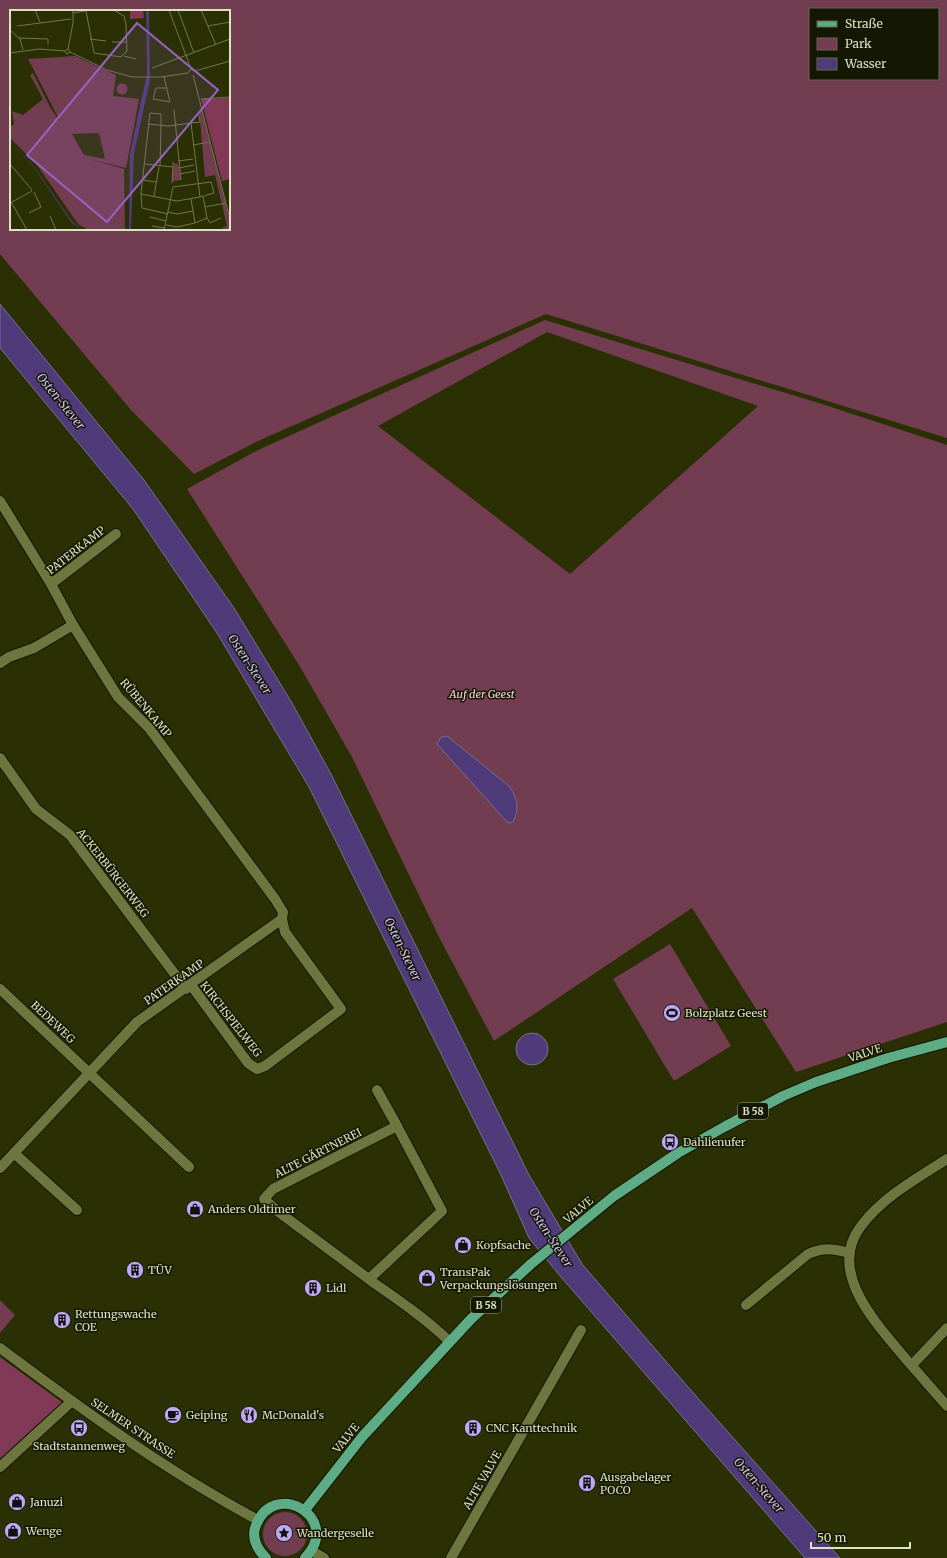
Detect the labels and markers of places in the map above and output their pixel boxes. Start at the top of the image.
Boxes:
sports icon: Bolzplatz Geest [662,1003,682,1023]
place label: Bolzplatz Geest [685,1006,768,1020]
bus stop icon: Dahlienufer [660,1132,680,1152]
place label: Dahlienufer [683,1135,746,1149]
shop icon: Anders Oldtimer [185,1199,205,1219]
place label: Anders Oldtimer [207,1202,296,1216]
shop icon: Kopfsache [453,1235,473,1255]
place label: Kopfsache [476,1238,531,1252]
building icon: TÜV [125,1260,145,1280]
place label: TÜV [148,1263,172,1277]
place label: TransPak Verpackungslösungen [439,1265,558,1292]
shop icon: TransPak Verpackungslösungen [417,1268,437,1288]
building icon: Lidl [303,1278,323,1298]
place label: Lidl [326,1281,347,1295]
place label: Rettungswache COE [75,1307,157,1334]
building icon: Rettungswache COE [52,1310,72,1330]
cafe icon: Geiping [163,1405,183,1425]
restaurant icon: McDonald's [239,1405,259,1425]
place label: Geiping [186,1408,228,1422]
place label: McDonald's [262,1408,324,1422]
bus stop icon: Stadtstannenweg [69,1418,89,1438]
building icon: CNC Kanttechnik [463,1418,483,1438]
place label: CNC Kanttechnik [486,1421,577,1435]
place label: Stadtstannenweg [33,1439,126,1453]
place label: Ausgabelager POCO [599,1470,671,1497]
building icon: Ausgabelager POCO [577,1473,597,1493]
shop icon: Januzi [7,1492,27,1512]
place label: Januzi [29,1495,64,1509]
shop icon: Wenge [3,1521,23,1541]
place icon: Wandergeselle [274,1523,294,1543]
place label: Wenge [25,1524,62,1538]
place label: Wandergeselle [296,1526,374,1540]

